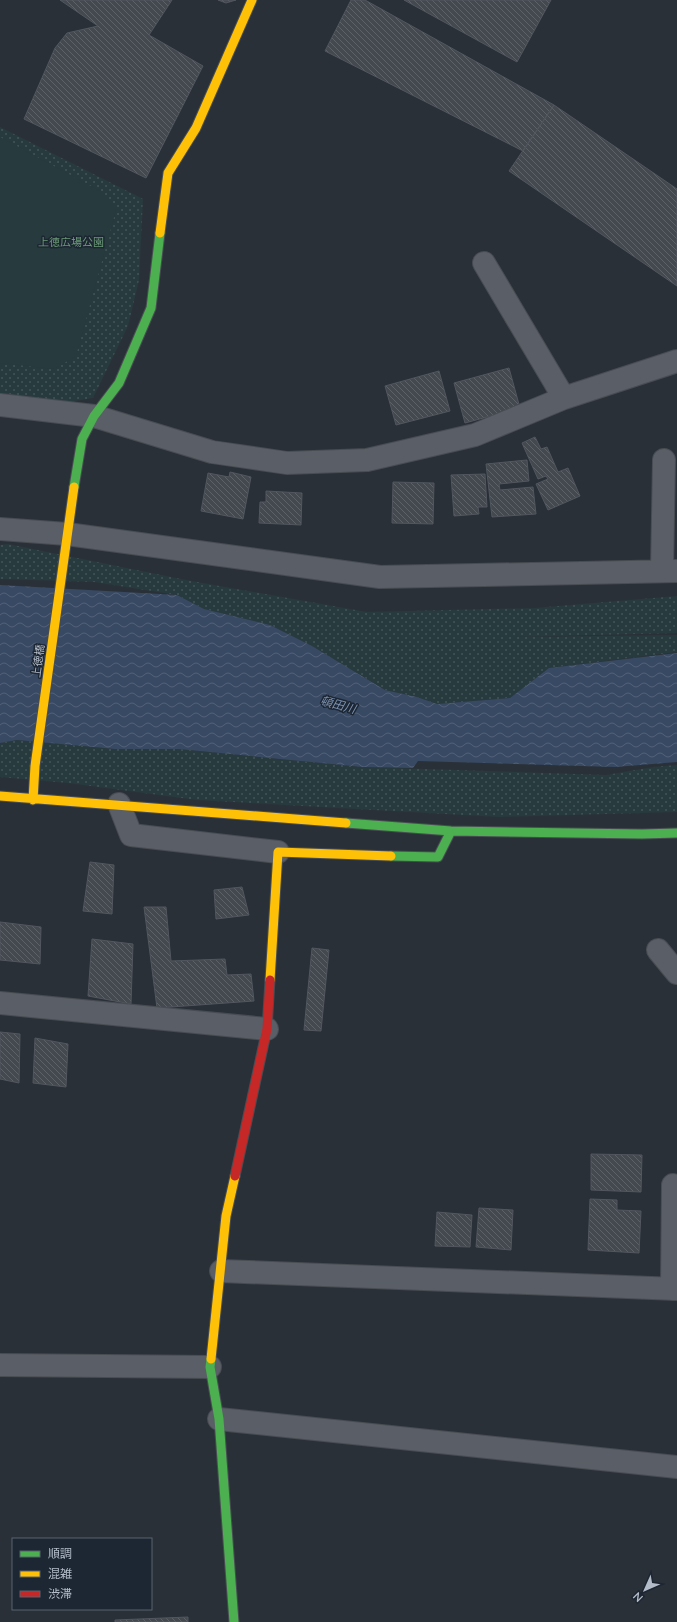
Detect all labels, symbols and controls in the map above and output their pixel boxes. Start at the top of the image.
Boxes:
park label: 上徳広場公園 [38,235,104,248]
street label: 上徳橋 [29,644,46,678]
water label: 頓田川 [319,693,359,717]
legend [12,1538,152,1610]
text: 順調 [48,1546,72,1561]
text: 混雑 [48,1566,72,1581]
north arrow [625,1570,665,1610]
text: 渋滞 [48,1586,72,1601]
text: N [630,1590,645,1605]

